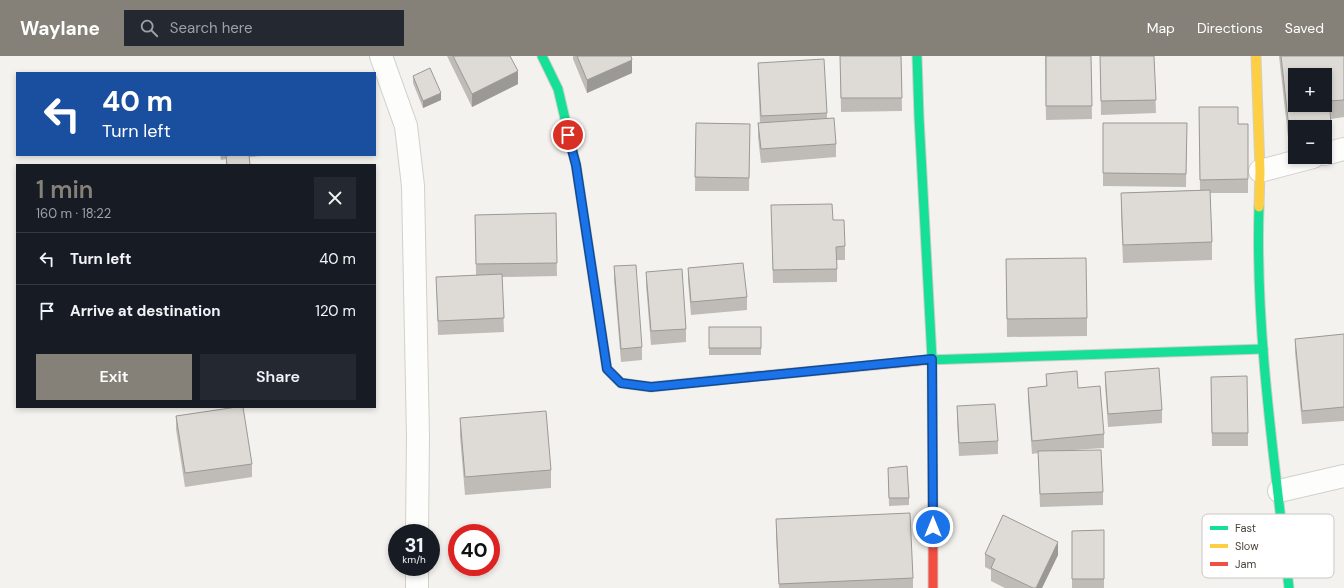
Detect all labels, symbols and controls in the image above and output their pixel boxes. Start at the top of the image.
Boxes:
search box [124,10,404,46]
text: Waylane [20,16,100,41]
icon: search [138,17,160,39]
text: Search here [170,18,253,38]
text: Map [1147,19,1175,37]
text: Directions [1197,19,1263,37]
text: Saved [1285,19,1324,37]
map controls [1288,68,1332,164]
button: + [1288,68,1332,112]
text: 40 m [102,83,173,120]
icon: left [36,88,88,140]
pin [551,118,585,152]
text: Turn left [102,119,171,143]
button: − [1288,120,1332,164]
icon: arrive [557,124,579,146]
text: 1 min [36,174,93,205]
button: close [314,177,356,219]
text: 160 m · 18:22 [36,205,111,222]
icon: left [36,248,58,270]
text: Turn left [70,249,131,269]
text: 40 m [319,249,356,269]
icon: arrive [36,300,58,322]
text: Arrive at destination [70,301,221,321]
text: 120 m [315,301,356,321]
button: Exit [36,354,192,400]
button: Share [200,354,356,400]
position arrow [912,506,954,548]
legend [1202,514,1334,578]
text: Fast [1235,521,1256,535]
speed limit sign: 40 [448,524,500,576]
text: 31 [404,532,424,558]
text: Slow [1235,539,1259,553]
text: km/h [402,553,426,566]
text: Jam [1235,557,1256,571]

